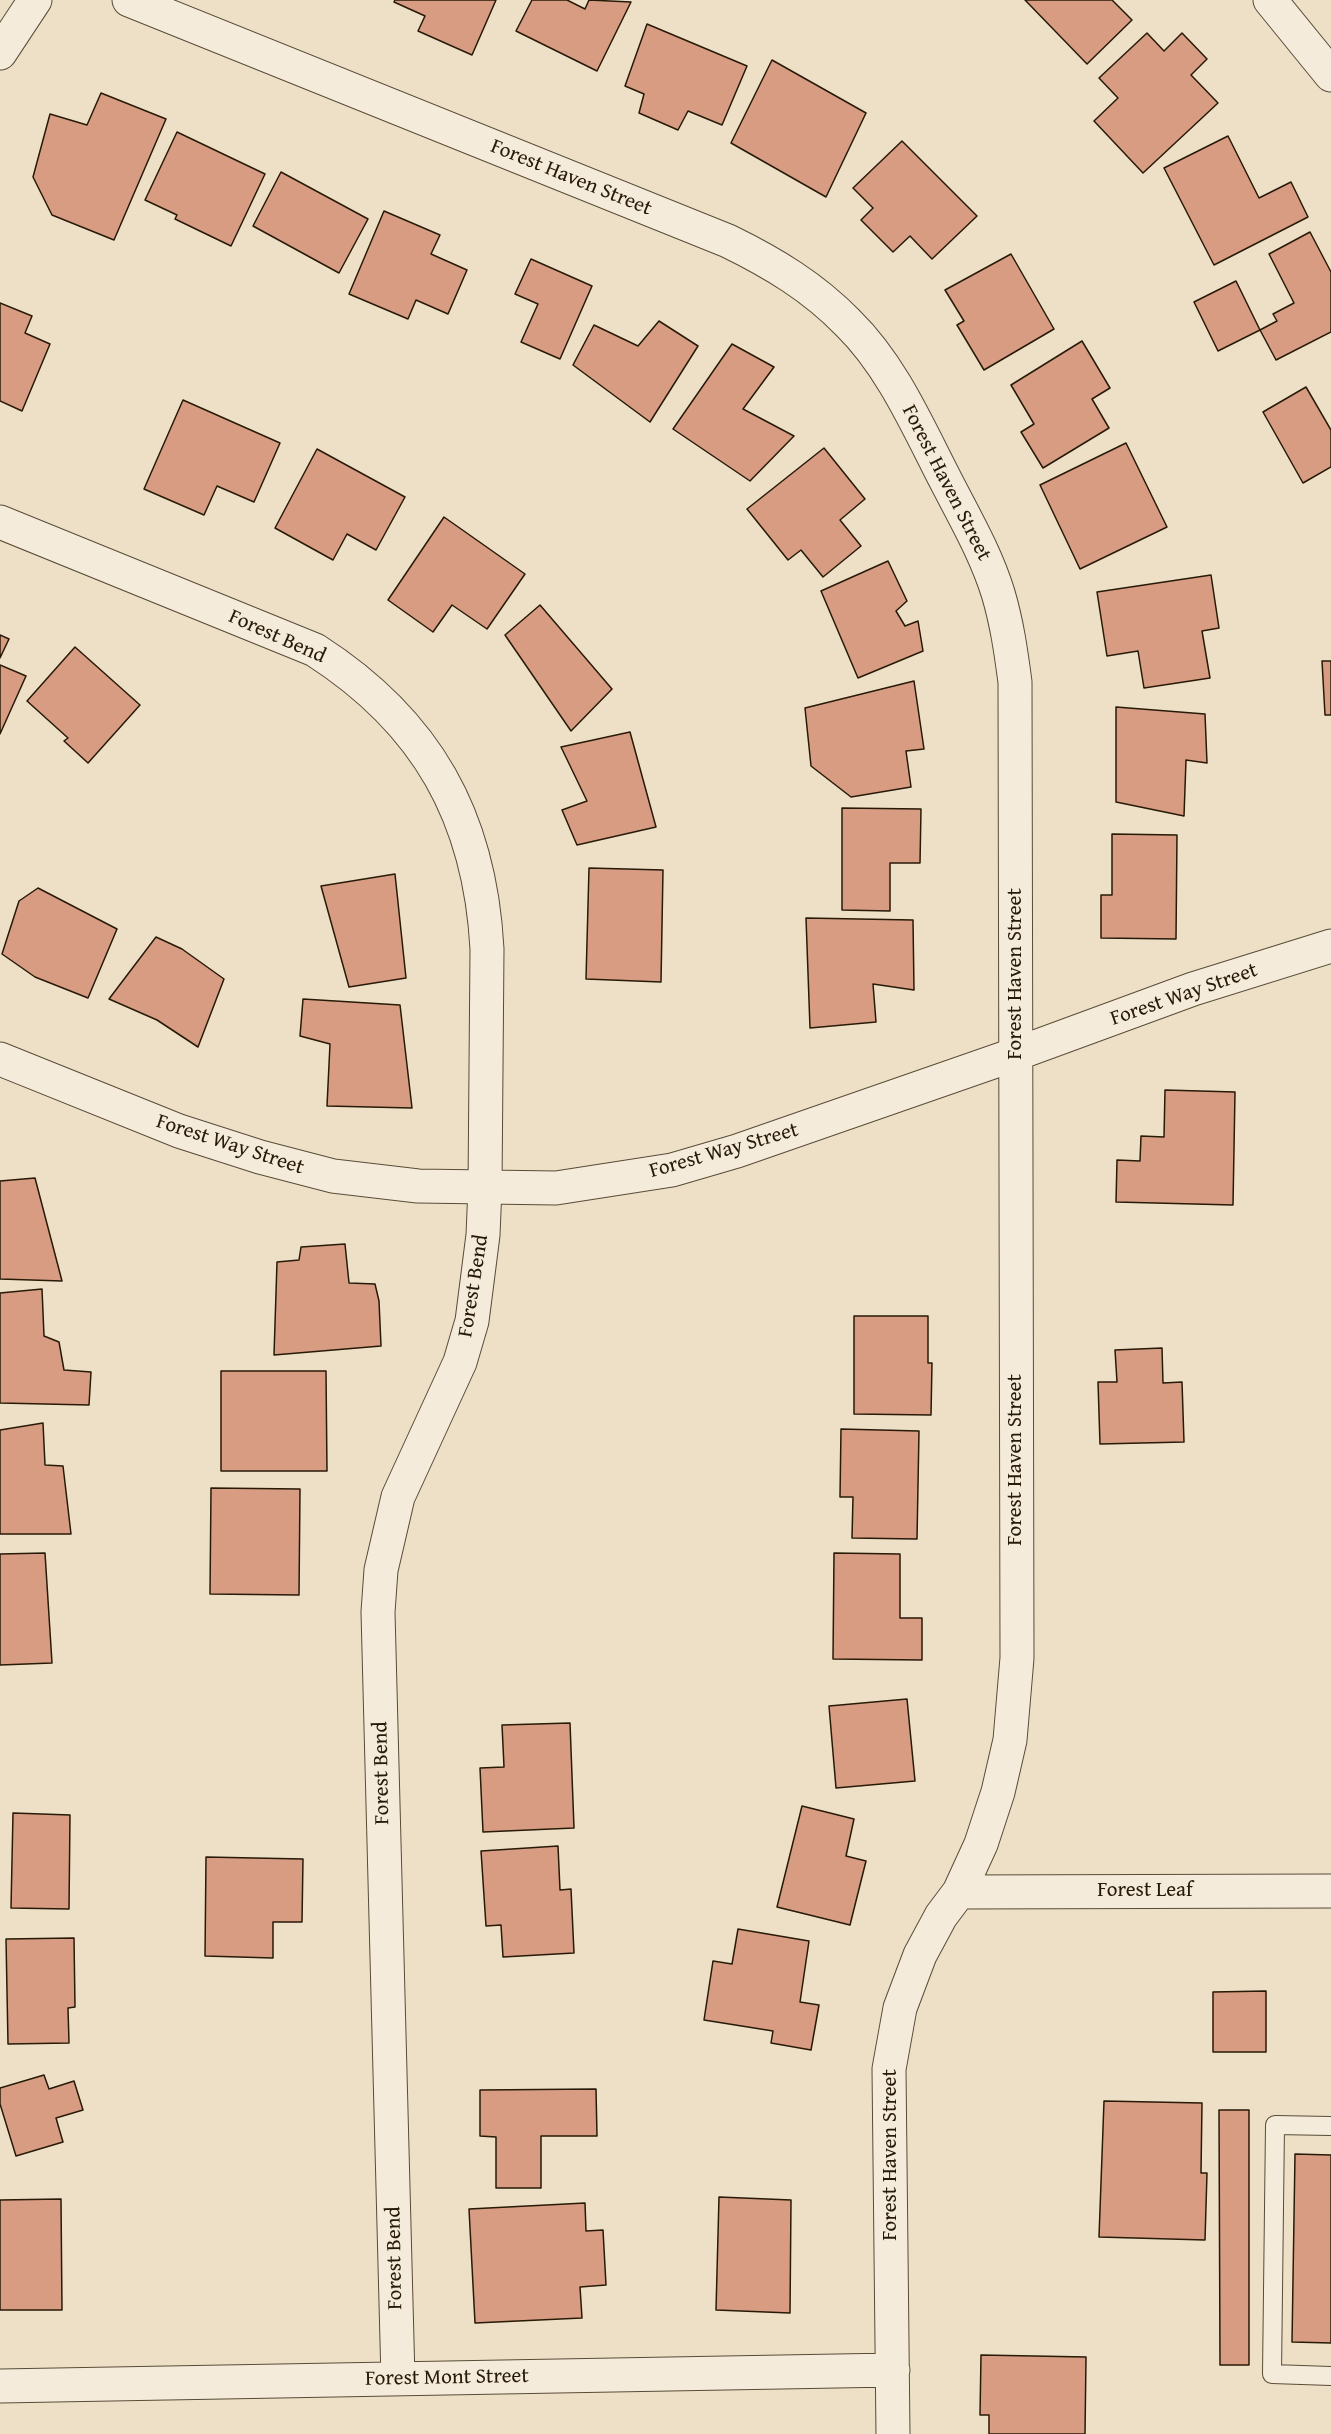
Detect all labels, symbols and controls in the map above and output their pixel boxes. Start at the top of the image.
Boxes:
street label: Forest Haven Street [487,134,655,222]
street label: Forest Haven Street [896,401,996,565]
street label: Forest Bend [225,604,329,670]
street label: Forest Haven Street [1003,888,1029,1060]
street label: Forest Way Street [1107,958,1261,1032]
street label: Forest Way Street [153,1109,307,1181]
street label: Forest Way Street [647,1118,801,1184]
street label: Forest Bend [453,1233,495,1339]
street label: Forest Haven Street [1003,1374,1029,1546]
street label: Forest Bend [368,1721,396,1825]
street label: Forest Leaf [1097,1878,1193,1904]
street label: Forest Haven Street [878,2069,904,2241]
street label: Forest Bend [381,2206,409,2310]
street label: Forest Mont Street [365,2364,529,2392]

